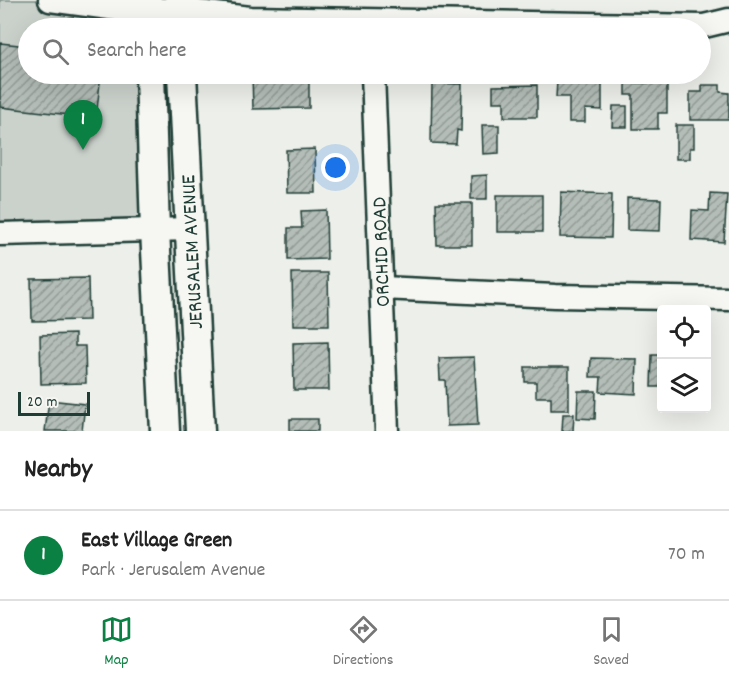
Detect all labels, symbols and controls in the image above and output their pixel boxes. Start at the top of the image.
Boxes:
search box [18,18,711,84]
icon: search [39,35,72,68]
text: Search here [87,36,186,67]
pin: 1 [64,100,103,150]
your location [321,153,350,182]
street label: JERUSALEM AVENUE [175,173,213,330]
street label: ORCHID ROAD [366,196,400,307]
map controls [657,305,711,413]
button: locate [657,305,711,359]
button: layers [657,359,711,413]
scale bar [18,389,90,416]
text: 20 m [27,391,57,414]
text: Nearby [24,452,92,489]
text: East Village Green [81,526,232,557]
text: 1 [41,541,46,569]
text: 70 m [668,541,705,569]
text: Park · Jerusalem Avenue [81,557,265,585]
tab: Map [100,613,133,672]
tab: Directions [333,613,393,672]
tab: Saved [593,613,629,672]

